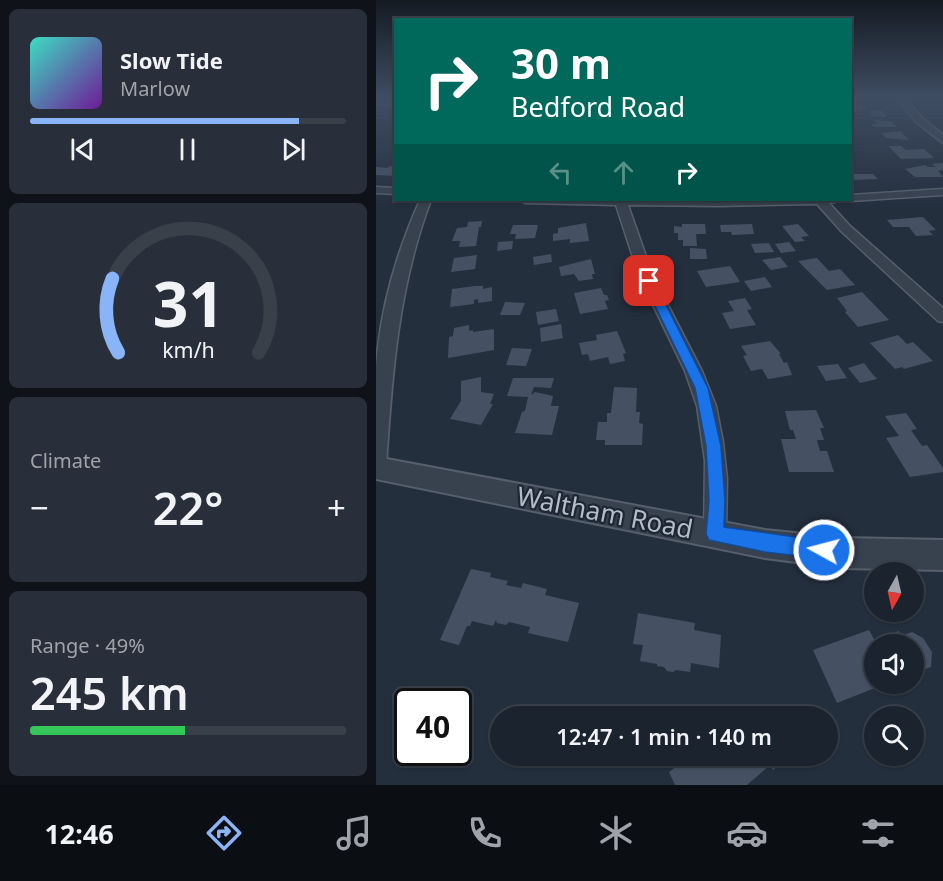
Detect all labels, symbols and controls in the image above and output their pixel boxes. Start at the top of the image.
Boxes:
text: 30 m [511,34,611,91]
icon: right [412,42,490,120]
text: Slow Tide [120,45,223,75]
text: Marlow [120,75,190,102]
text: Bedford Road [511,88,685,125]
icon: previous [66,133,99,166]
icon: pause [171,133,204,166]
icon: next [277,133,310,166]
icon: left [544,156,577,189]
icon: ahead [607,156,640,189]
icon: right [670,156,703,189]
pin [623,255,674,306]
text: 31 [152,260,224,345]
icon: arrive [632,264,665,297]
text: km/h [162,335,214,364]
text: Climate [30,447,101,474]
text: 22° [153,477,223,538]
street label: Waltham Road [514,477,696,547]
text: − [30,485,49,530]
text: + [327,485,346,530]
position arrow [792,518,856,582]
north arrow [864,562,924,622]
map controls [864,562,924,766]
text: Range · 49% [30,632,145,659]
button: sound [864,634,924,694]
text: 245 km [30,662,189,723]
speed limit sign: 40 [394,688,472,766]
button: search [864,706,924,766]
text: 12:47 · 1 min · 140 m [556,721,772,751]
icon: directions [203,812,245,854]
icon: music [333,812,375,854]
icon: phone [464,812,506,854]
icon: climate [595,812,637,854]
icon: car [726,812,768,854]
icon: filters [857,812,899,854]
text: 12:46 [44,815,114,852]

